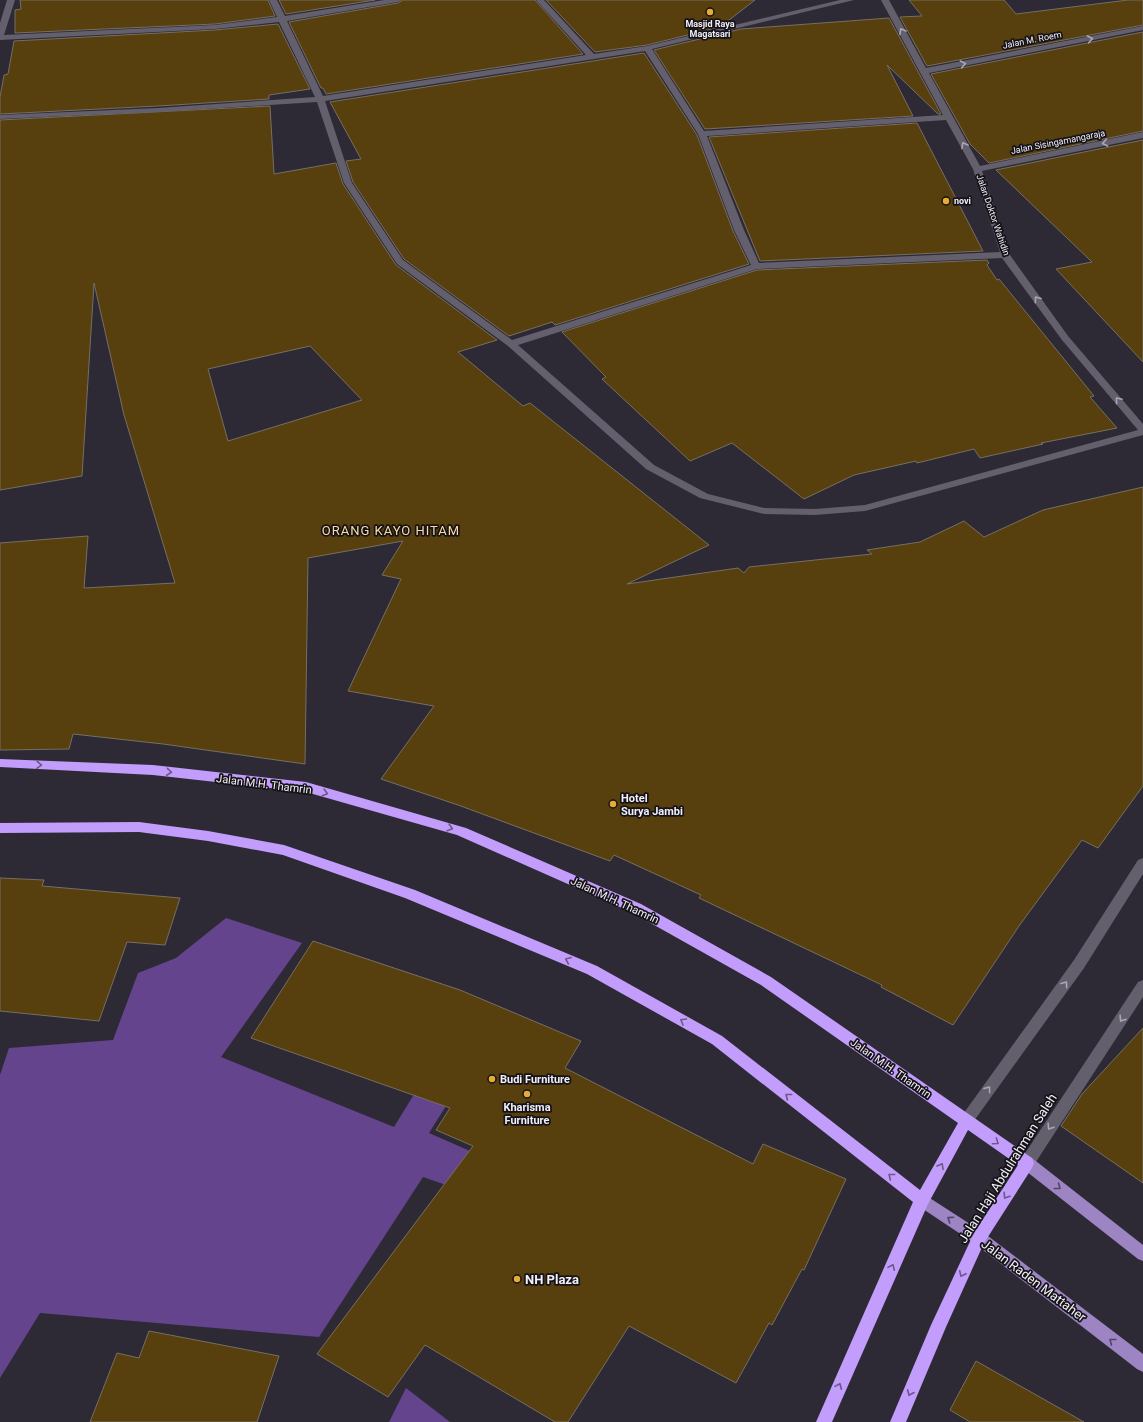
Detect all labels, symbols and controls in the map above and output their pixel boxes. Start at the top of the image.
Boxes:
marker: Masjid Raya Magatsari [705,7,715,17]
place label: Masjid Raya Magatsari [685,19,735,39]
one-way arrow [900,28,907,35]
street label: Jalan M. Roem [1002,29,1062,51]
one-way arrow [1087,35,1093,43]
one-way arrow [960,60,966,69]
street label: Jalan Sisingamangaraja [1010,128,1106,156]
one-way arrow [1102,138,1108,146]
one-way arrow [962,142,969,149]
street label: Jalan Doktor Wahidin [974,173,1012,257]
marker: novi [941,196,951,206]
place label: novi [954,196,971,206]
one-way arrow [1034,296,1042,303]
one-way arrow [1115,398,1122,405]
district label: ORANG KAYO HITAM [322,523,460,538]
one-way arrow [36,760,42,769]
one-way arrow [166,767,172,776]
street label: Jalan M.H. Thamrin [215,772,312,797]
one-way arrow [322,788,328,796]
place label: Hotel Surya Jambi [621,792,683,818]
marker: Hotel Surya Jambi [608,799,618,809]
one-way arrow [447,823,454,832]
street label: Jalan M.H. Thamrin [569,874,661,927]
one-way arrow [565,956,572,964]
one-way arrow [1060,981,1068,988]
one-way arrow [1119,1015,1126,1022]
one-way arrow [680,1018,687,1026]
street label: Jalan M.H. Thamrin [848,1036,934,1101]
place label: Budi Furniture [500,1073,570,1086]
marker: Budi Furniture [487,1074,497,1084]
one-way arrow [984,1086,991,1093]
marker: Kharisma Furniture [522,1089,532,1099]
street label: Jalan Haji Abdulrahman Saleh [955,1091,1060,1246]
one-way arrow [786,1094,793,1101]
place label: Kharisma Furniture [503,1101,551,1127]
one-way arrow [1048,1123,1055,1130]
one-way arrow [992,1137,999,1145]
one-way arrow [936,1163,943,1170]
one-way arrow [888,1173,895,1181]
one-way arrow [1053,1182,1060,1189]
one-way arrow [1003,1192,1011,1199]
one-way arrow [947,1216,954,1224]
street label: Jalan Raden Mattaher [978,1236,1089,1325]
one-way arrow [887,1264,895,1272]
one-way arrow [959,1269,967,1277]
place label: NH Plaza [525,1272,579,1287]
marker: NH Plaza [512,1274,522,1284]
one-way arrow [1110,1338,1117,1345]
one-way arrow [835,1383,843,1390]
one-way arrow [907,1388,915,1396]

